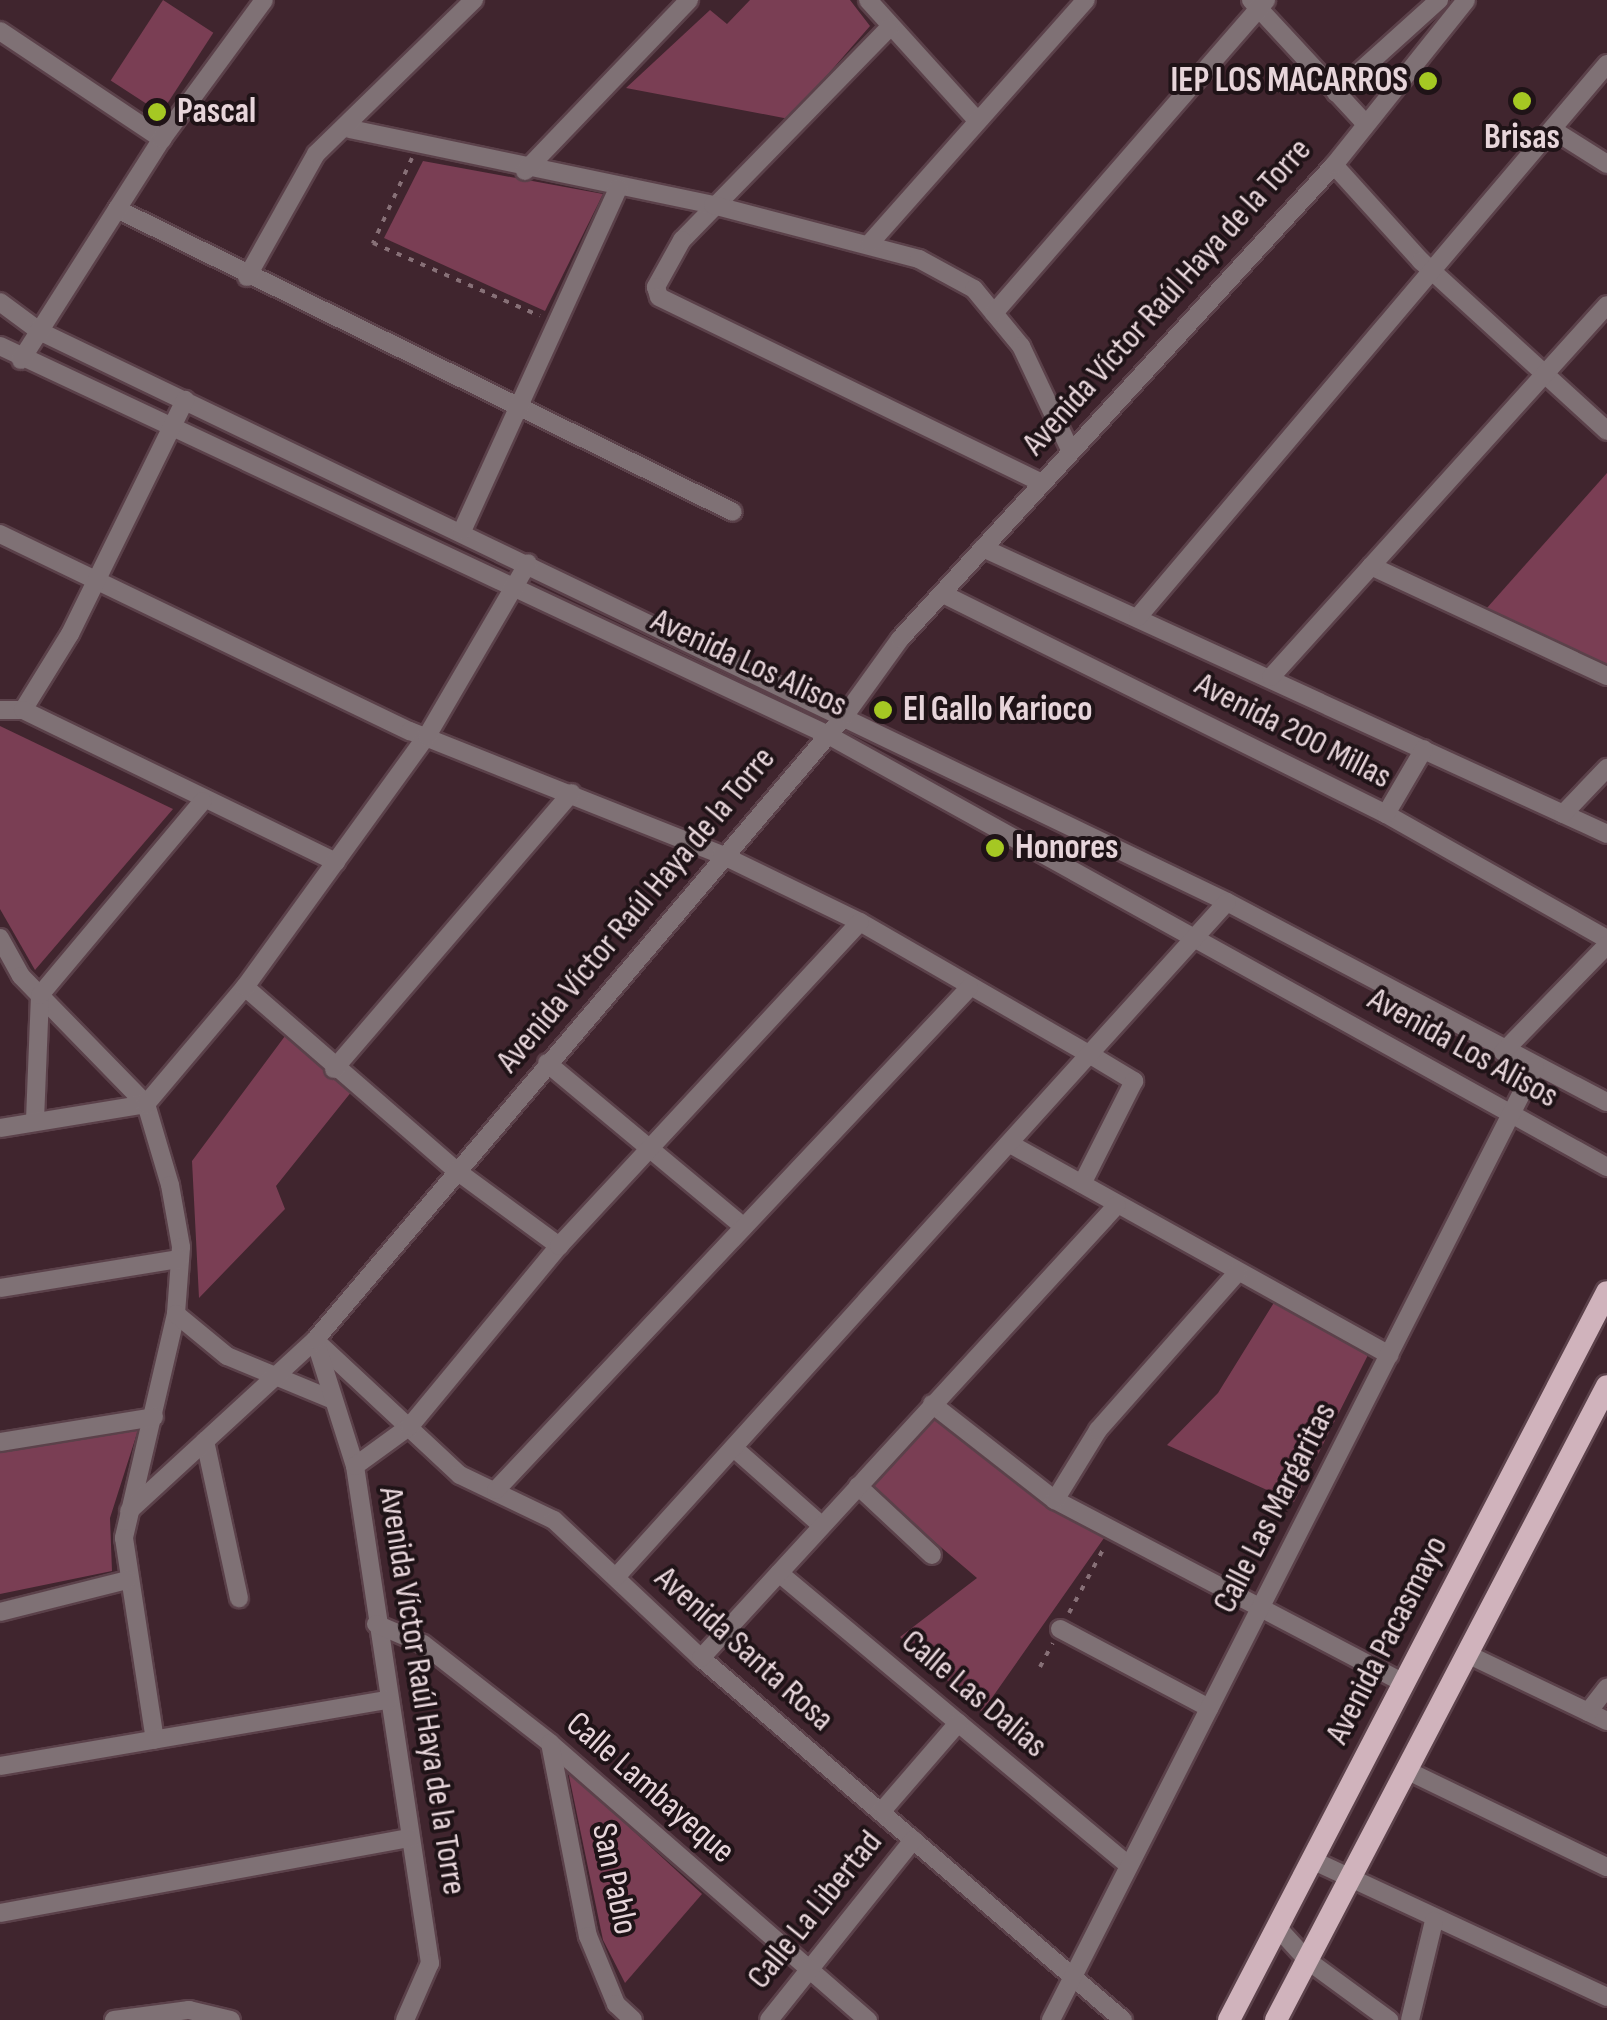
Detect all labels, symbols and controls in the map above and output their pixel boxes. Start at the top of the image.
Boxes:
place label: IEP LOS MACARROS [1170,60,1408,102]
marker: IEP LOS MACARROS [1417,70,1439,92]
marker: Brisas [1511,90,1533,112]
place label: Pascal [177,91,256,133]
marker: Pascal [146,101,168,123]
place label: Brisas [1484,117,1560,159]
street label: Avenida Víctor Raúl Haya de la Torre [1013,130,1321,464]
street label: Avenida Los Alisos [644,599,854,727]
street label: Avenida 200 Millas [1188,664,1398,798]
place label: El Gallo Karioco [903,689,1093,731]
marker: El Gallo Karioco [872,699,894,721]
street label: Avenida Víctor Raúl Haya de la Torre [487,739,785,1081]
place label: Honores [1015,827,1119,869]
marker: Honores [984,837,1006,859]
street label: Avenida Los Alisos [1361,978,1565,1118]
street label: Calle Las Margaritas [1204,1396,1346,1620]
street label: Avenida Víctor Raúl Haya de la Torre [369,1484,475,1898]
street label: Avenida Pacasmayo [1317,1529,1457,1751]
street label: Avenida Santa Rosa [646,1558,842,1740]
street label: Calle Las Dalias [893,1621,1055,1767]
street label: Calle Lambayeque [557,1703,743,1873]
street label: San Pablo [582,1820,646,1938]
street label: Calle La Libertad [738,1822,892,1998]

